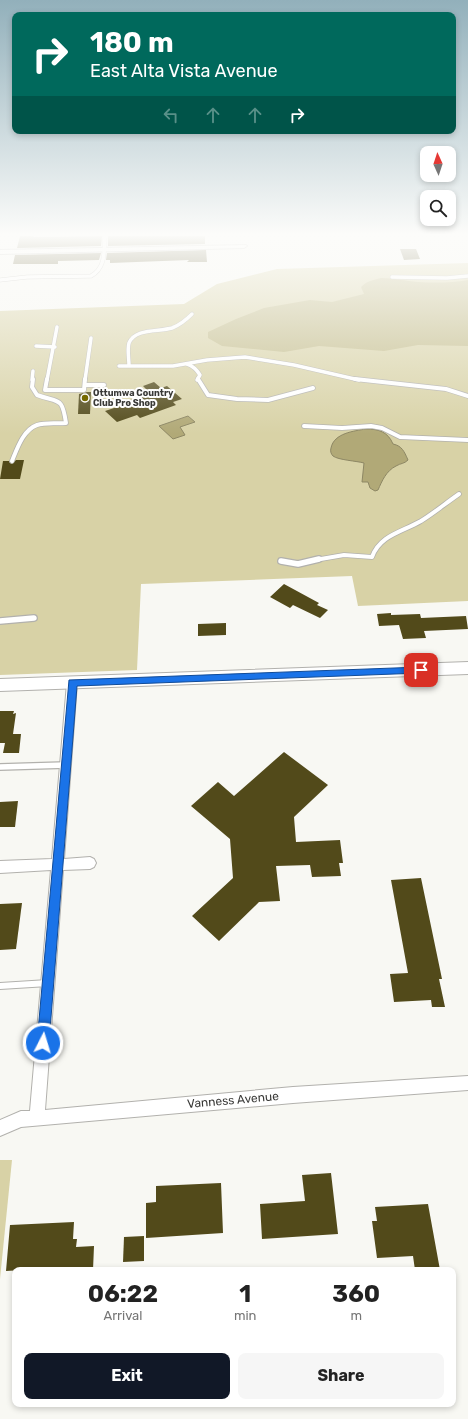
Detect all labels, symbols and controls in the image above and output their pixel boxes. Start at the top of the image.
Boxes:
text: 180 m [90,26,174,59]
icon: right [24,28,76,80]
text: East Alta Vista Avenue [90,60,278,82]
icon: left [160,104,182,126]
icon: ahead [202,104,224,126]
icon: ahead [244,104,266,126]
icon: right [286,104,308,126]
north arrow [420,146,456,182]
map controls [420,146,456,226]
button: search [420,190,456,226]
place label: Ottumwa Country Club Pro Shop [93,388,174,408]
marker: Ottumwa Country Club Pro Shop [80,393,90,403]
pin [404,653,438,687]
icon: arrive [410,659,432,681]
position arrow [22,1022,64,1064]
street label: Vanness Avenue [187,1089,280,1111]
text: 06:22 [88,1280,158,1308]
text: 1 [239,1280,251,1308]
text: 360 [332,1280,380,1308]
text: Arrival [103,1308,142,1323]
text: min [234,1308,256,1323]
text: m [350,1308,362,1323]
button: Exit [24,1353,230,1399]
button: Share [238,1353,444,1399]

